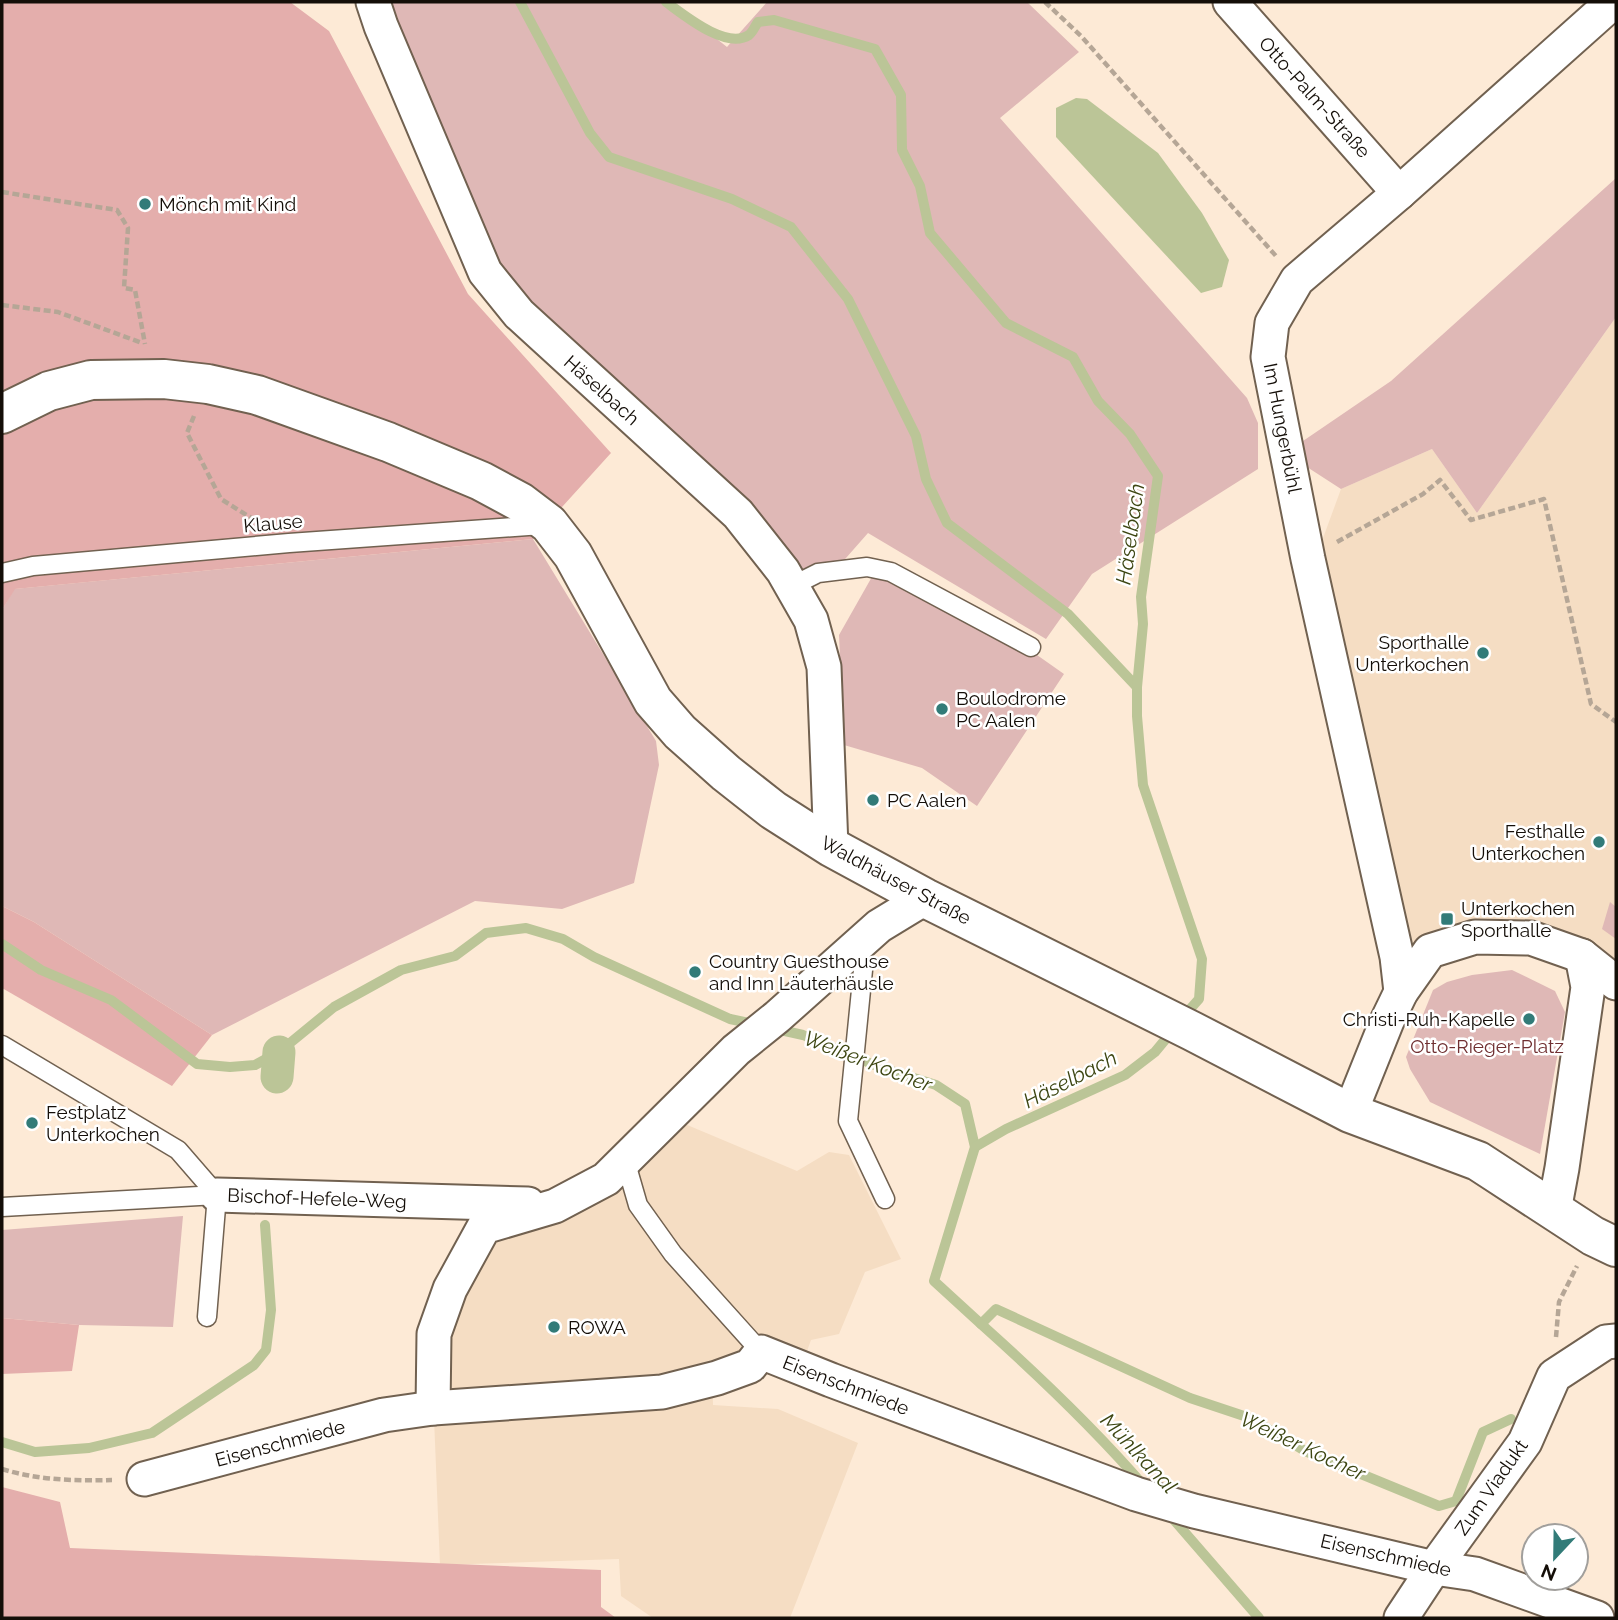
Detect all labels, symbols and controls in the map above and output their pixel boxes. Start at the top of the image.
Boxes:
street label: Otto-Palm-Straße [1255,32,1375,162]
place label: Mönch mit Kind [159,193,296,215]
marker: Mönch mit Kind [137,196,153,212]
street label: Häselbach [560,351,644,429]
street label: Im Hungerbühl [1260,361,1307,496]
water label: Häselbach [1111,482,1149,586]
street label: Klause [242,509,304,537]
place label: Sporthalle Unterkochen [1355,631,1469,675]
marker: Sporthalle Unterkochen [1475,645,1491,661]
place label: Boulodrome PC Aalen [956,687,1066,731]
marker: Boulodrome PC Aalen [934,701,950,717]
place label: PC Aalen [887,789,967,811]
marker: PC Aalen [865,792,881,808]
place label: Festhalle Unterkochen [1471,820,1585,864]
street label: Waldhäuser Straße [817,831,975,929]
marker: Festhalle Unterkochen [1591,834,1607,850]
place label: Unterkochen Sporthalle [1461,897,1575,941]
marker: Unterkochen Sporthalle [1439,911,1455,927]
place label: Country Guesthouse and Inn Läuterhäusle [709,950,894,994]
marker: Country Guesthouse and Inn Läuterhäusle [687,964,703,980]
place label: Christi-Ruh-Kapelle [1343,1008,1515,1030]
marker: Christi-Ruh-Kapelle [1521,1011,1537,1027]
water label: Weißer Kocher [800,1025,936,1097]
park label: Otto-Rieger-Platz [1410,1035,1564,1057]
water label: Häselbach [1019,1045,1121,1113]
place label: Festplatz Unterkochen [46,1101,160,1145]
marker: Festplatz Unterkochen [24,1115,40,1131]
street label: Bischof-Hefele-Weg [227,1184,407,1212]
place label: ROWA [568,1316,626,1338]
marker: ROWA [546,1319,562,1335]
street label: Eisenschmiede [780,1351,912,1419]
water label: Weißer Kocher [1236,1406,1370,1486]
water label: Mühlkanal [1096,1408,1182,1498]
street label: Eisenschmiede [213,1415,347,1471]
street label: Zum Viadukt [1450,1434,1532,1539]
north arrow [1520,1522,1590,1592]
street label: Eisenschmiede [1318,1529,1454,1581]
text: N [1538,1560,1559,1586]

